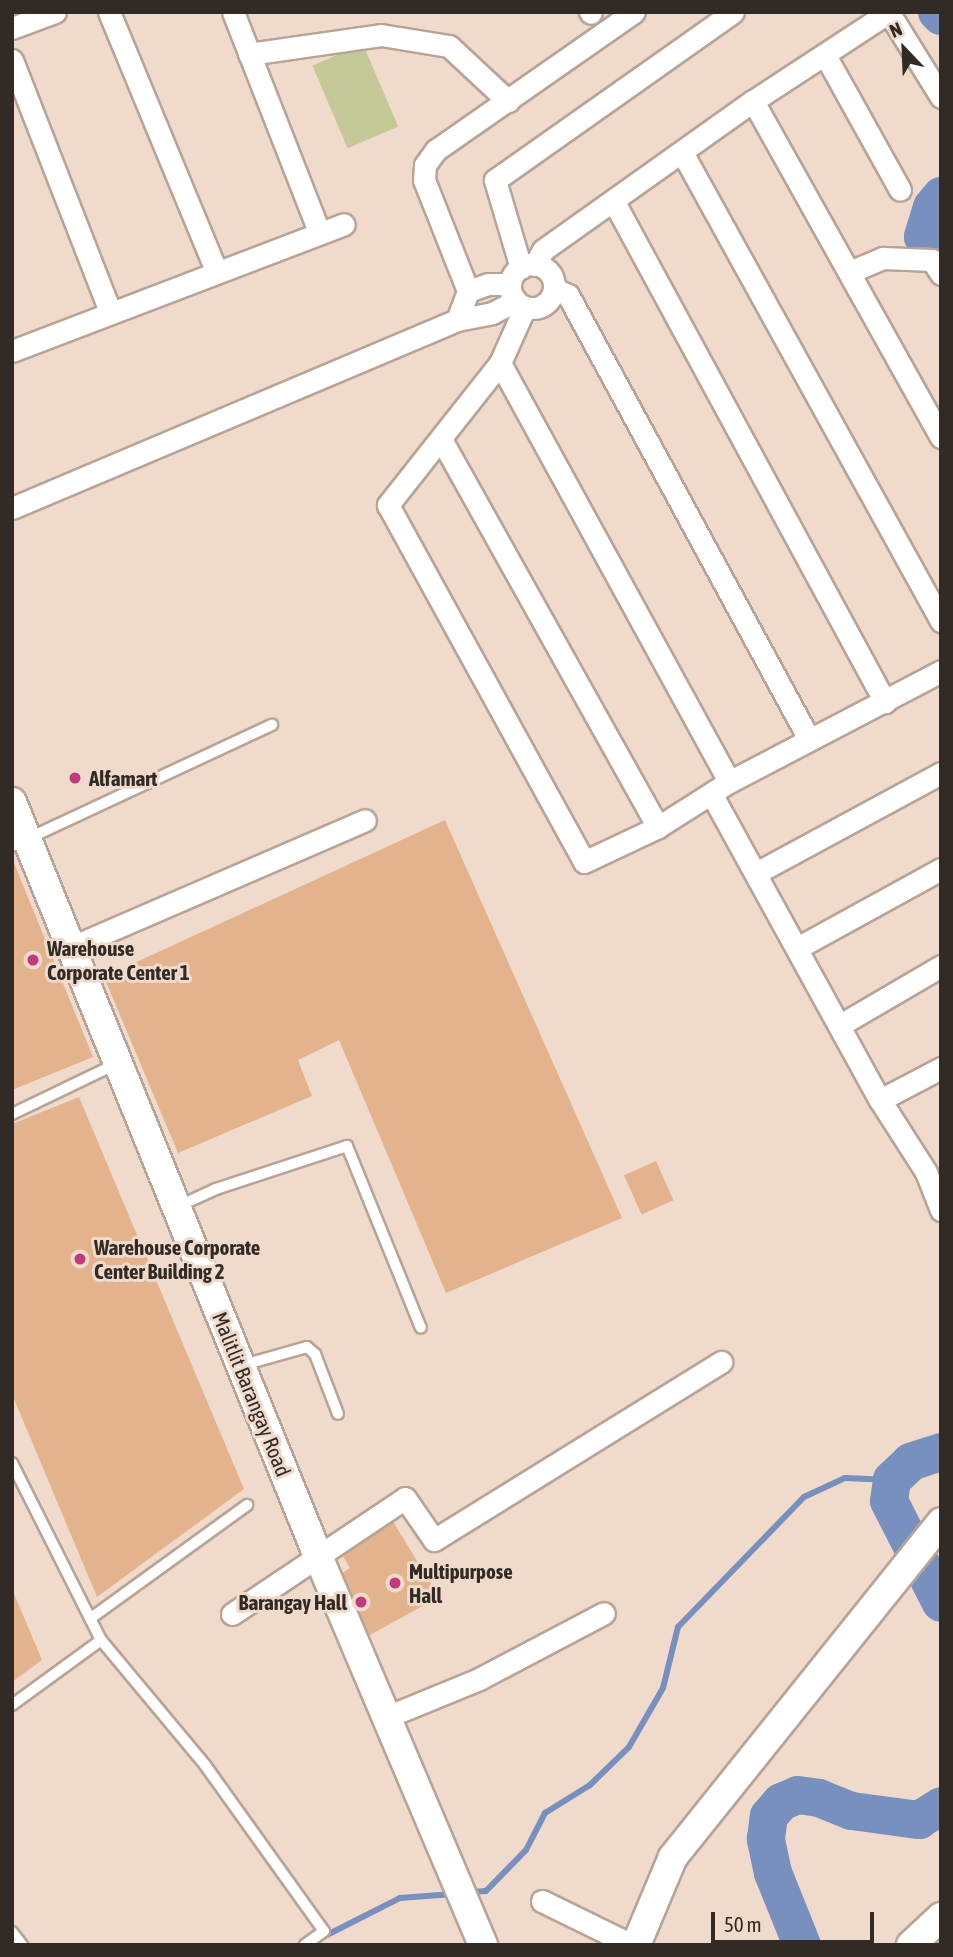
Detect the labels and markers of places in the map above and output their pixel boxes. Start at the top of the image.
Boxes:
place label: Alfamart [89,765,157,791]
marker: Alfamart [67,770,83,786]
place label: Warehouse Corporate Center 1 [47,935,190,985]
marker: Warehouse Corporate Center 1 [25,952,41,968]
place label: Warehouse Corporate Center Building 2 [94,1234,260,1284]
marker: Warehouse Corporate Center Building 2 [72,1251,88,1267]
place label: Multipurpose Hall [409,1558,513,1608]
marker: Multipurpose Hall [387,1575,403,1591]
place label: Barangay Hall [239,1589,347,1615]
marker: Barangay Hall [353,1594,369,1610]

